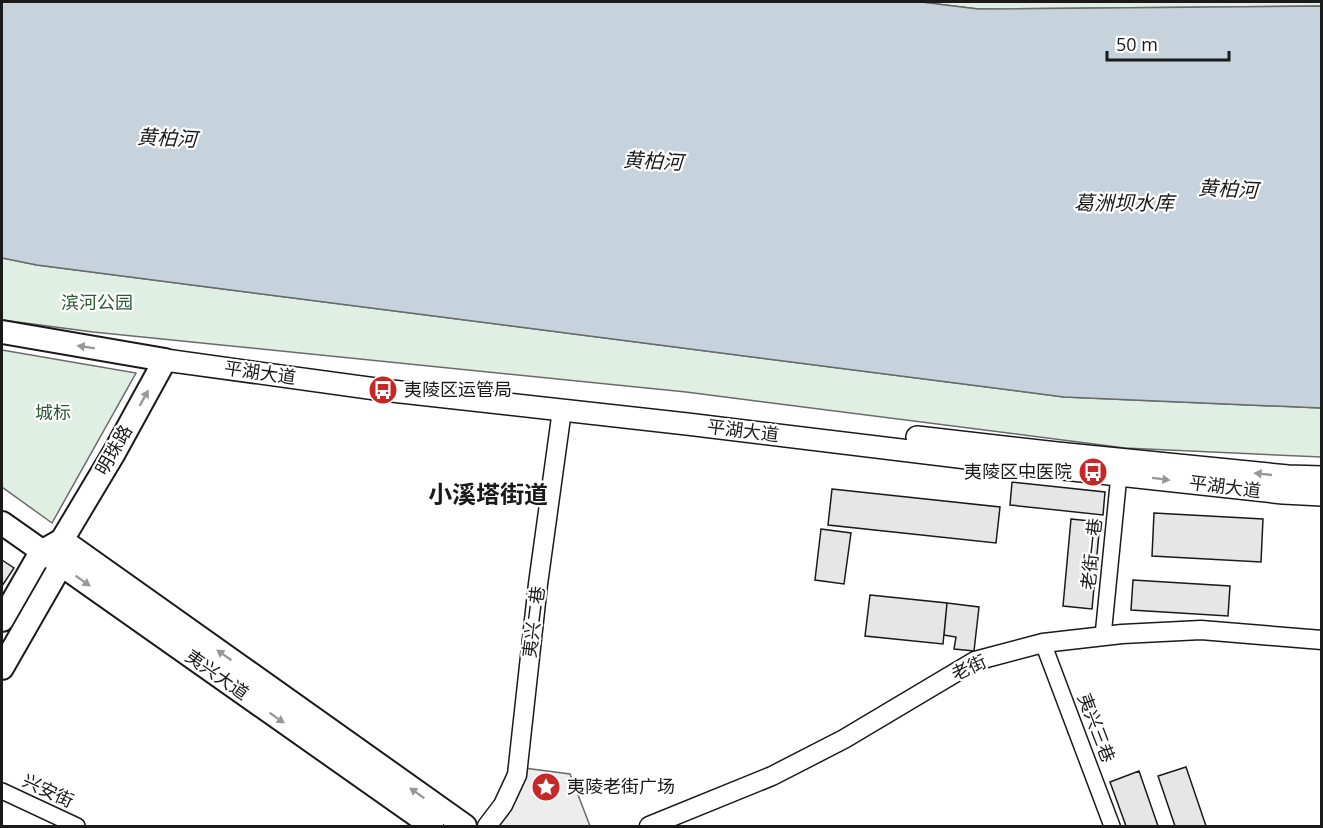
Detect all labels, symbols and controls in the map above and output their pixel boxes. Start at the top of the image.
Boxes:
scale bar [1107,24,1228,62]
text: 50 m [1116,32,1158,56]
water label: 黄柏河 [136,122,202,153]
water label: 黄柏河 [622,145,688,176]
water label: 黄柏河 [1197,173,1263,204]
water label: 葛洲坝水库 [1074,189,1177,216]
park label: 滨河公园 [61,290,133,314]
one-way arrow [77,342,96,351]
street label: 平湖大道 [223,355,297,389]
bus stop icon: 夷陵区运管局 [367,374,399,406]
place label: 夷陵区运管局 [404,377,512,401]
one-way arrow [139,389,149,406]
park label: 城标 [35,400,71,424]
street label: 平湖大道 [706,414,780,446]
street label: 明珠路 [89,420,137,479]
bus stop icon: 夷陵区中医院 [1077,456,1109,488]
place label: 夷陵区中医院 [964,459,1072,483]
one-way arrow [1254,469,1273,479]
street label: 平湖大道 [1188,470,1262,502]
one-way arrow [1152,475,1171,484]
district label: 小溪塔街道 [428,477,548,510]
street label: 老街一巷 [1075,517,1107,591]
one-way arrow [75,575,91,587]
street label: 夷兴二巷 [517,585,549,659]
street label: 夷兴大道 [181,644,254,705]
one-way arrow [216,649,232,661]
street label: 老街 [947,649,990,686]
street label: 夷兴三巷 [1073,690,1121,766]
one-way arrow [269,712,285,724]
street label: 兴安街 [19,768,78,812]
place icon: 夷陵老街广场 [530,771,562,803]
place label: 夷陵老街广场 [567,774,675,798]
one-way arrow [409,787,424,799]

